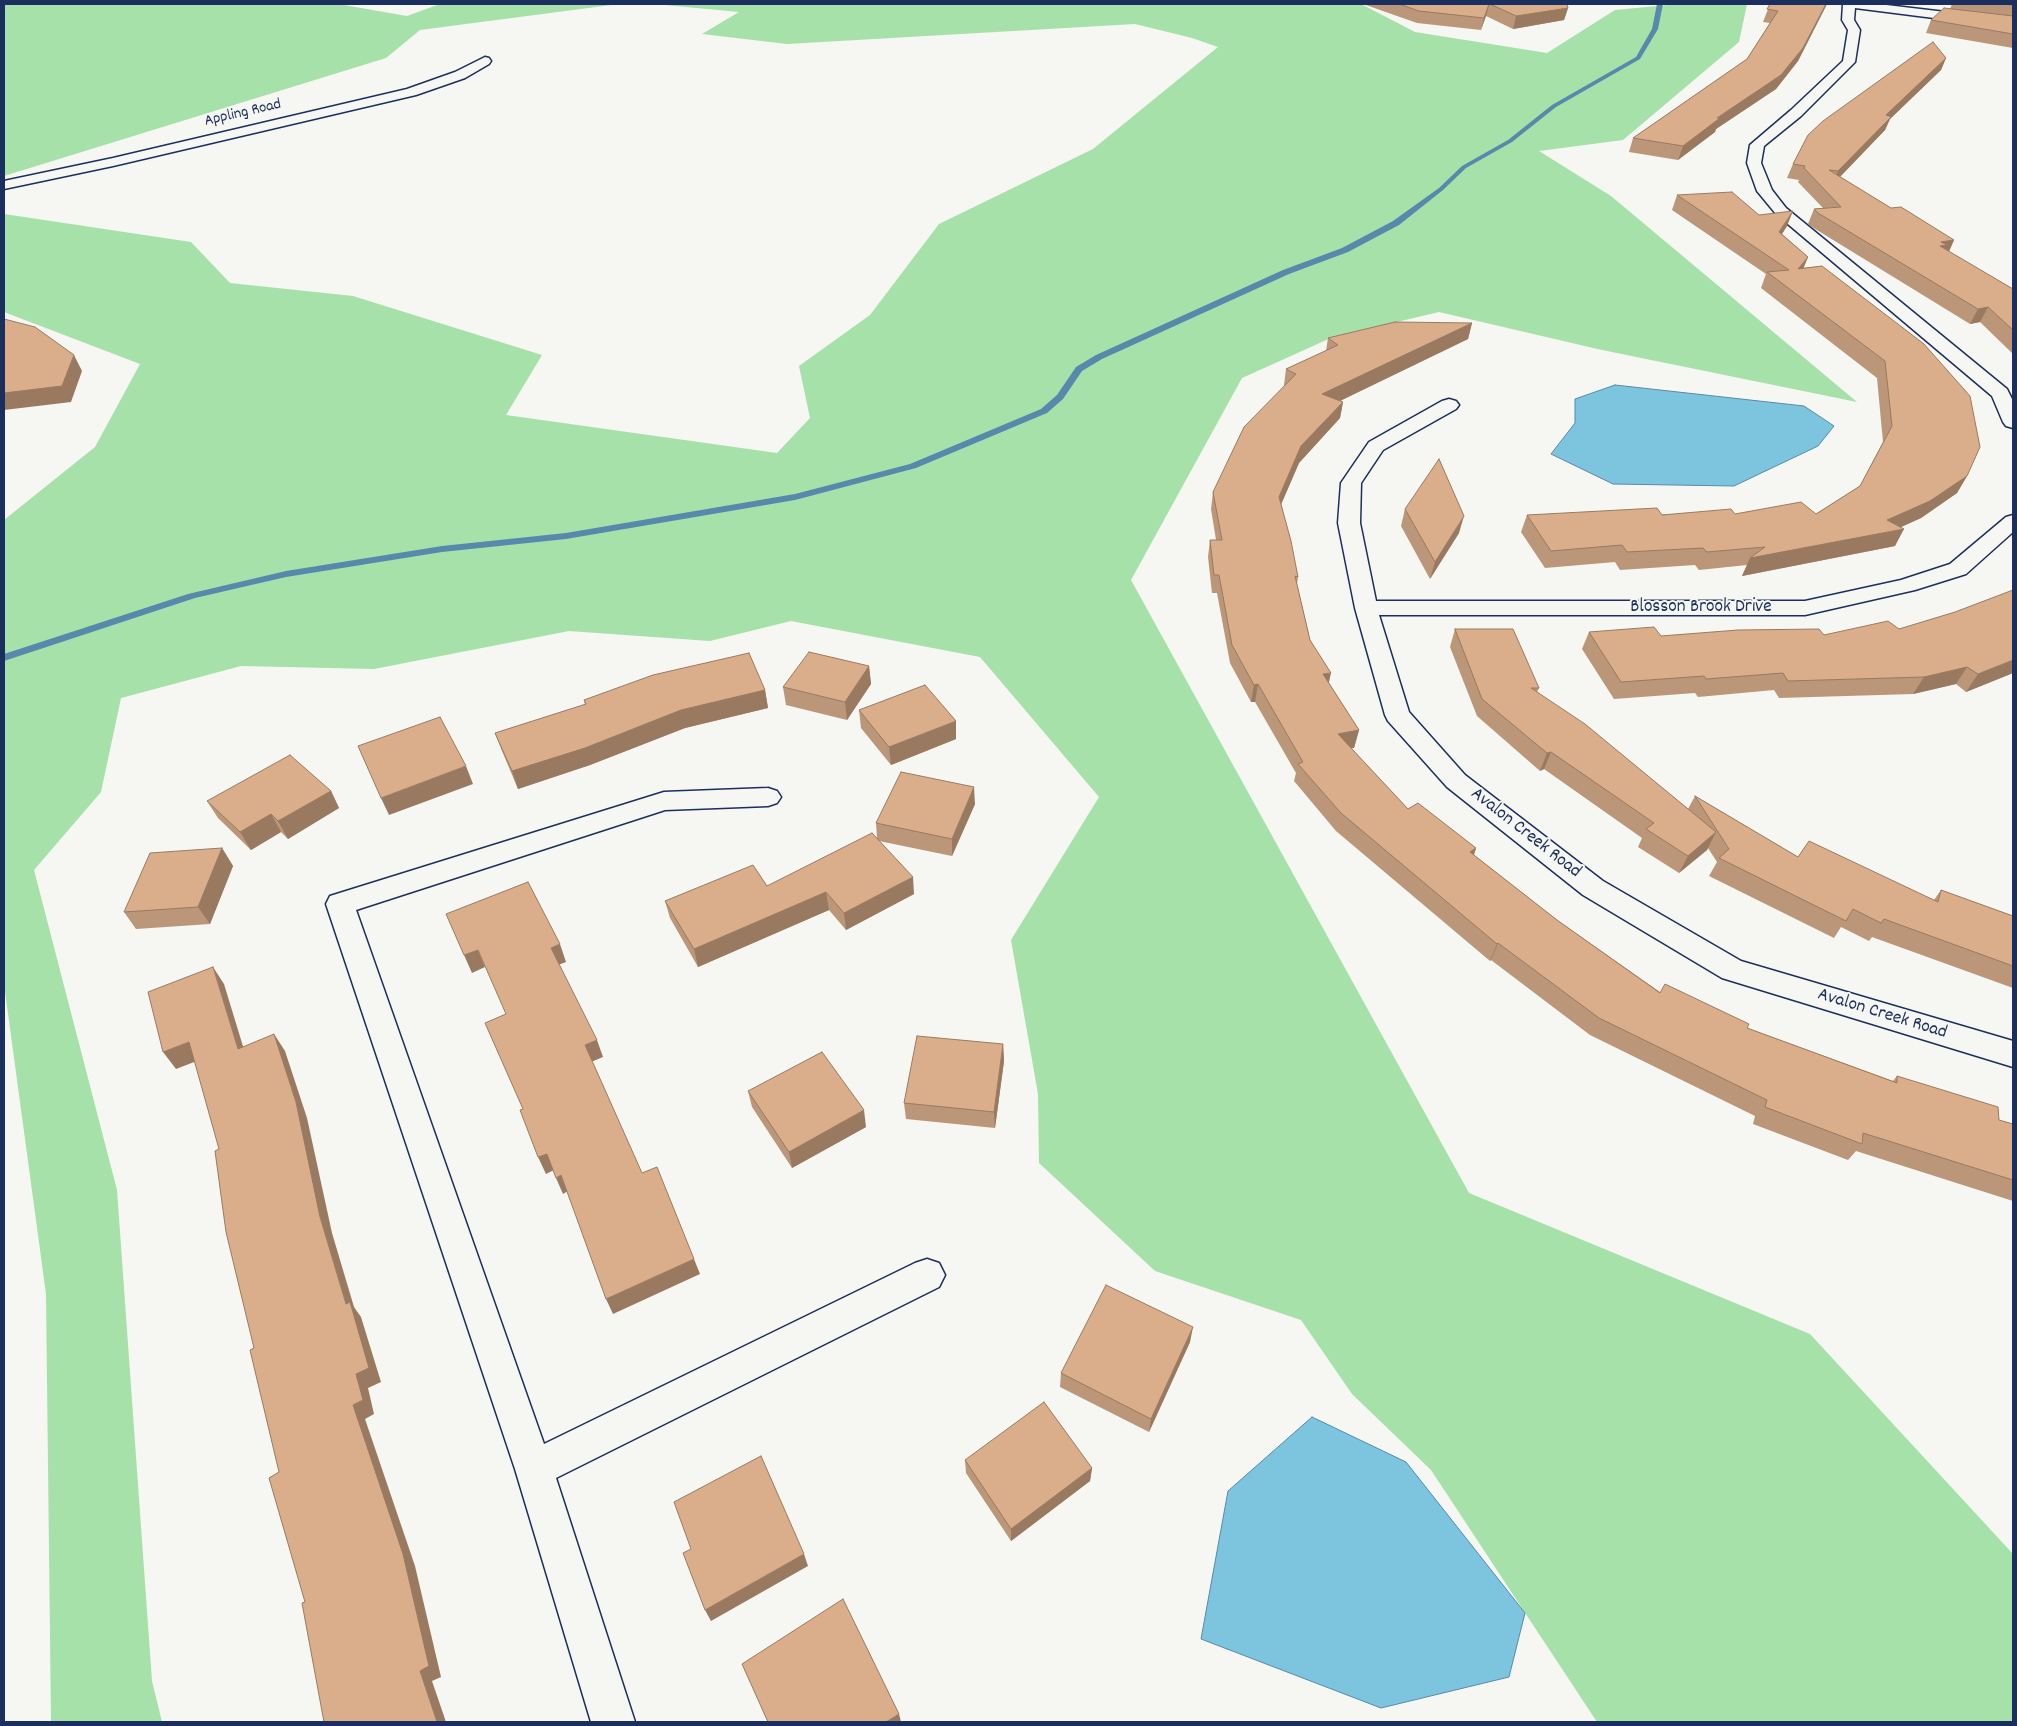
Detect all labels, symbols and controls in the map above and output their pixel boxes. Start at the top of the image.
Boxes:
street label: Appling Road [203,96,283,132]
street label: Blosson Brook Drive [1630,597,1772,619]
street label: Avalon Creek Road [1465,784,1585,884]
street label: Avalon Creek Road [1815,984,1949,1046]

